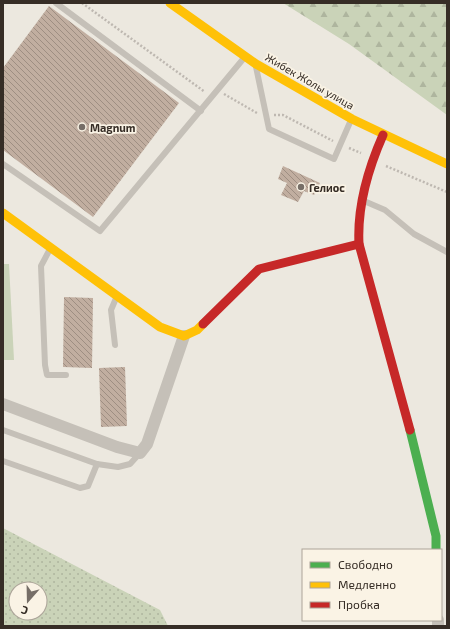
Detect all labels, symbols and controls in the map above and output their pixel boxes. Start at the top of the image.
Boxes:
street label: Жибек Жолы улица [263,50,357,113]
place label: Magnum [90,121,136,134]
marker: Magnum [77,122,87,132]
place label: Гелиос [309,181,345,194]
marker: Гелиос [296,182,306,192]
legend [302,549,442,621]
text: Свободно [338,557,393,571]
text: Медленно [338,577,396,591]
north arrow [8,581,48,621]
text: Пробка [338,597,380,611]
text: С [19,603,30,618]

